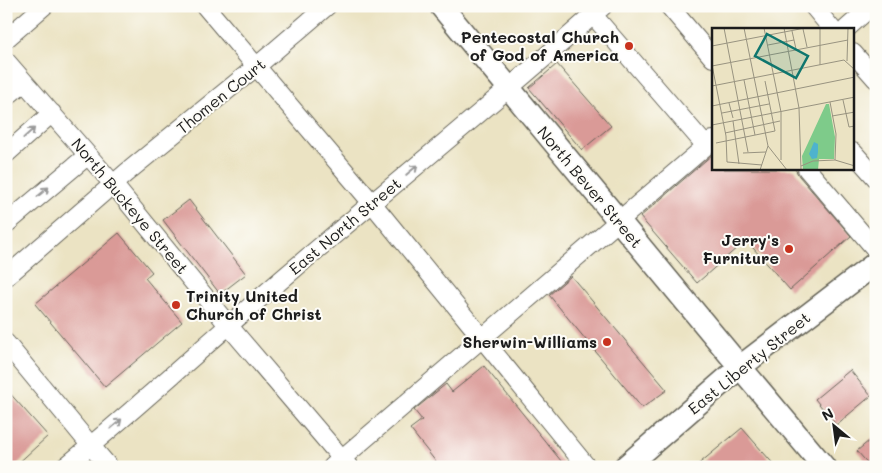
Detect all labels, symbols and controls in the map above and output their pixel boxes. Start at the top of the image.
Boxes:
place label: Pentecostal Church of God of America [461,26,619,65]
inset map [712,28,854,170]
marker: Pentecostal Church of God of America [623,40,635,52]
street label: Thomen Court [172,53,270,138]
street label: North Bever Street [533,121,648,252]
one-way arrow [22,127,35,139]
street label: North Buckeye Street [67,133,193,278]
one-way arrow [405,164,418,175]
street label: East North Street [284,172,405,279]
one-way arrow [37,187,50,198]
place label: Jerry's Furniture [703,229,779,268]
marker: Jerry's Furniture [783,243,795,255]
place label: Trinity United Church of Christ [186,285,322,324]
marker: Trinity United Church of Christ [170,299,182,311]
street label: East Liberty Street [683,307,814,419]
place label: Sherwin-Williams [462,331,597,352]
marker: Sherwin-Williams [601,336,613,348]
north arrow [810,400,860,450]
text: N [818,403,837,425]
one-way arrow [109,418,122,430]

